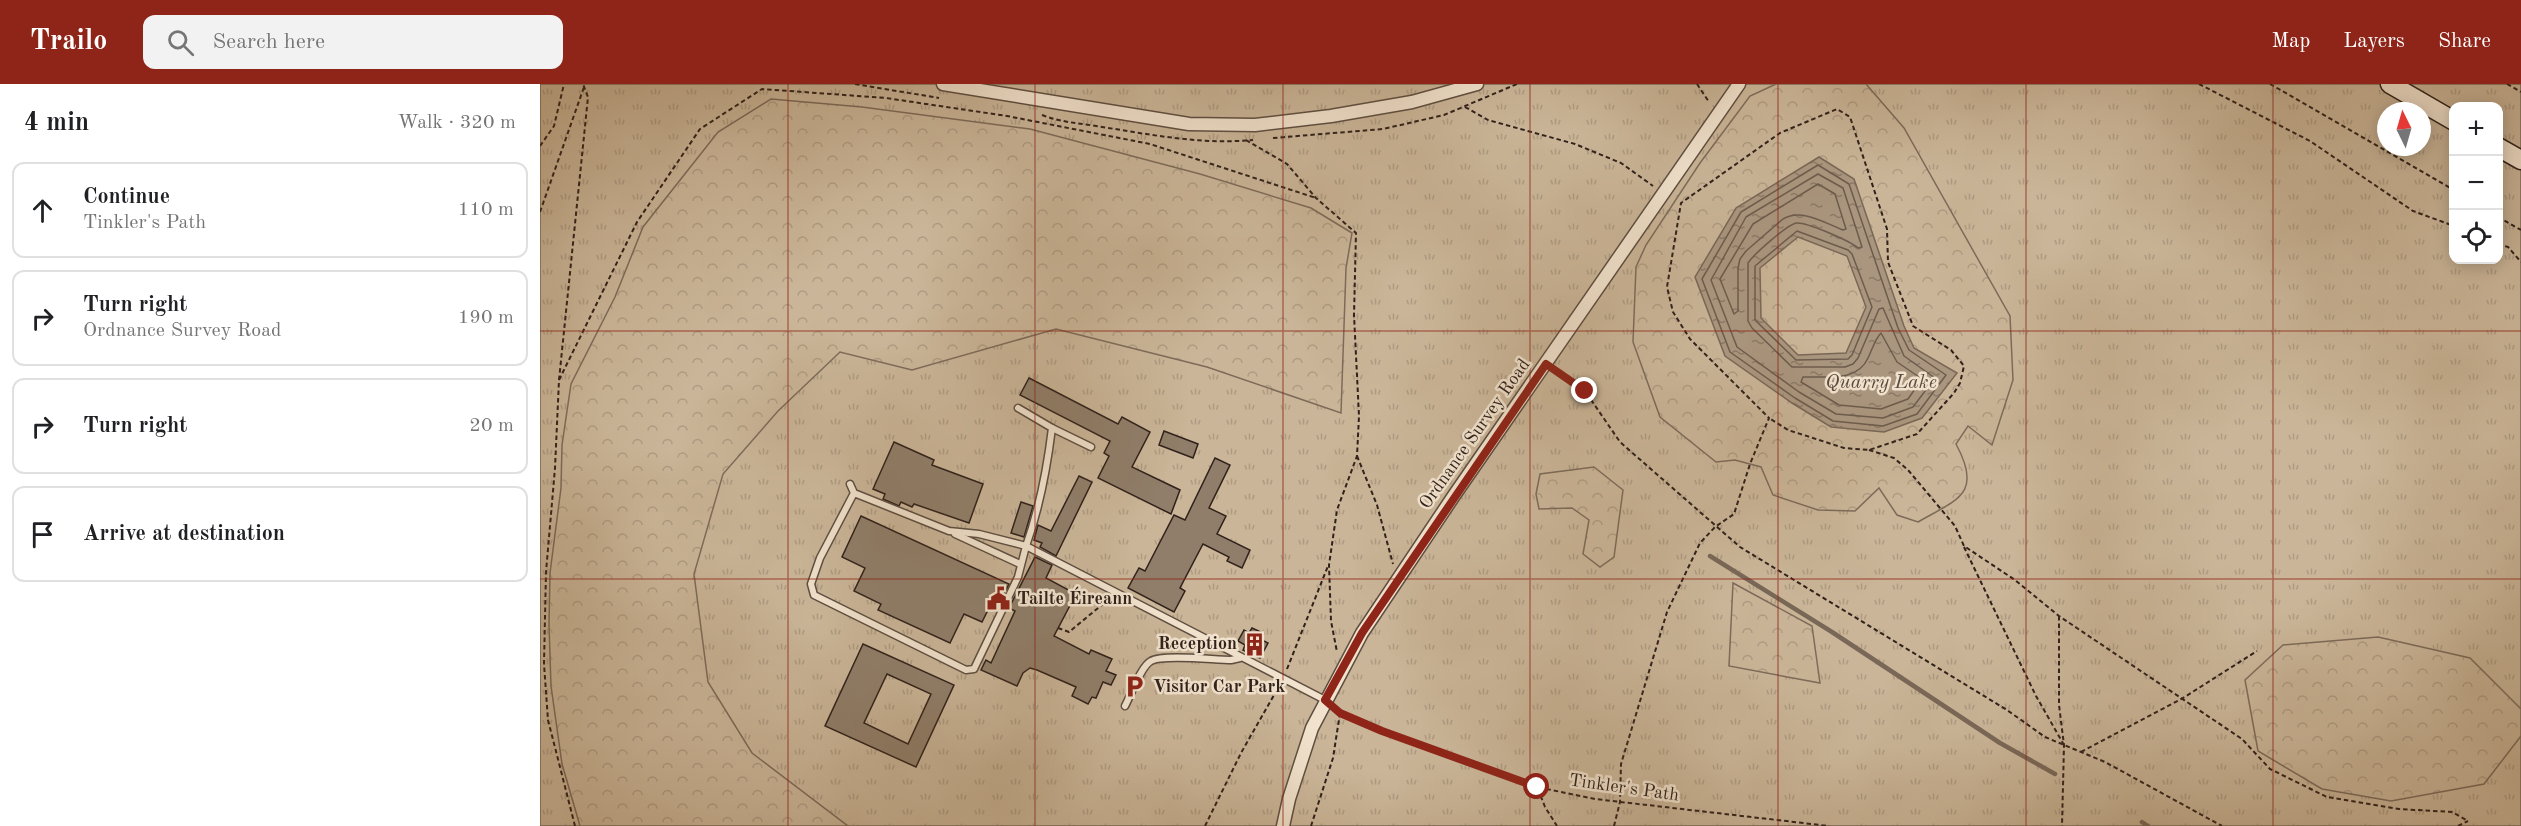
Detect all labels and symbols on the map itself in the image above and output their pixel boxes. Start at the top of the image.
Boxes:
north arrow [2377,102,2431,156]
street label: Ordnance Survey Road [1416,356,1534,512]
water label: Quarry Lake [1825,373,1937,393]
route end [1571,377,1597,403]
public building icon: Tailte Éireann [986,586,1012,612]
place label: Tailte Éireann [1017,586,1132,608]
building icon: Reception [1242,631,1268,657]
place label: Reception [1158,635,1237,653]
parking icon: Visitor Car Park [1122,674,1148,700]
place label: Visitor Car Park [1153,678,1285,696]
street label: Tinkler's Path [1568,771,1680,805]
route start [1523,773,1549,799]

